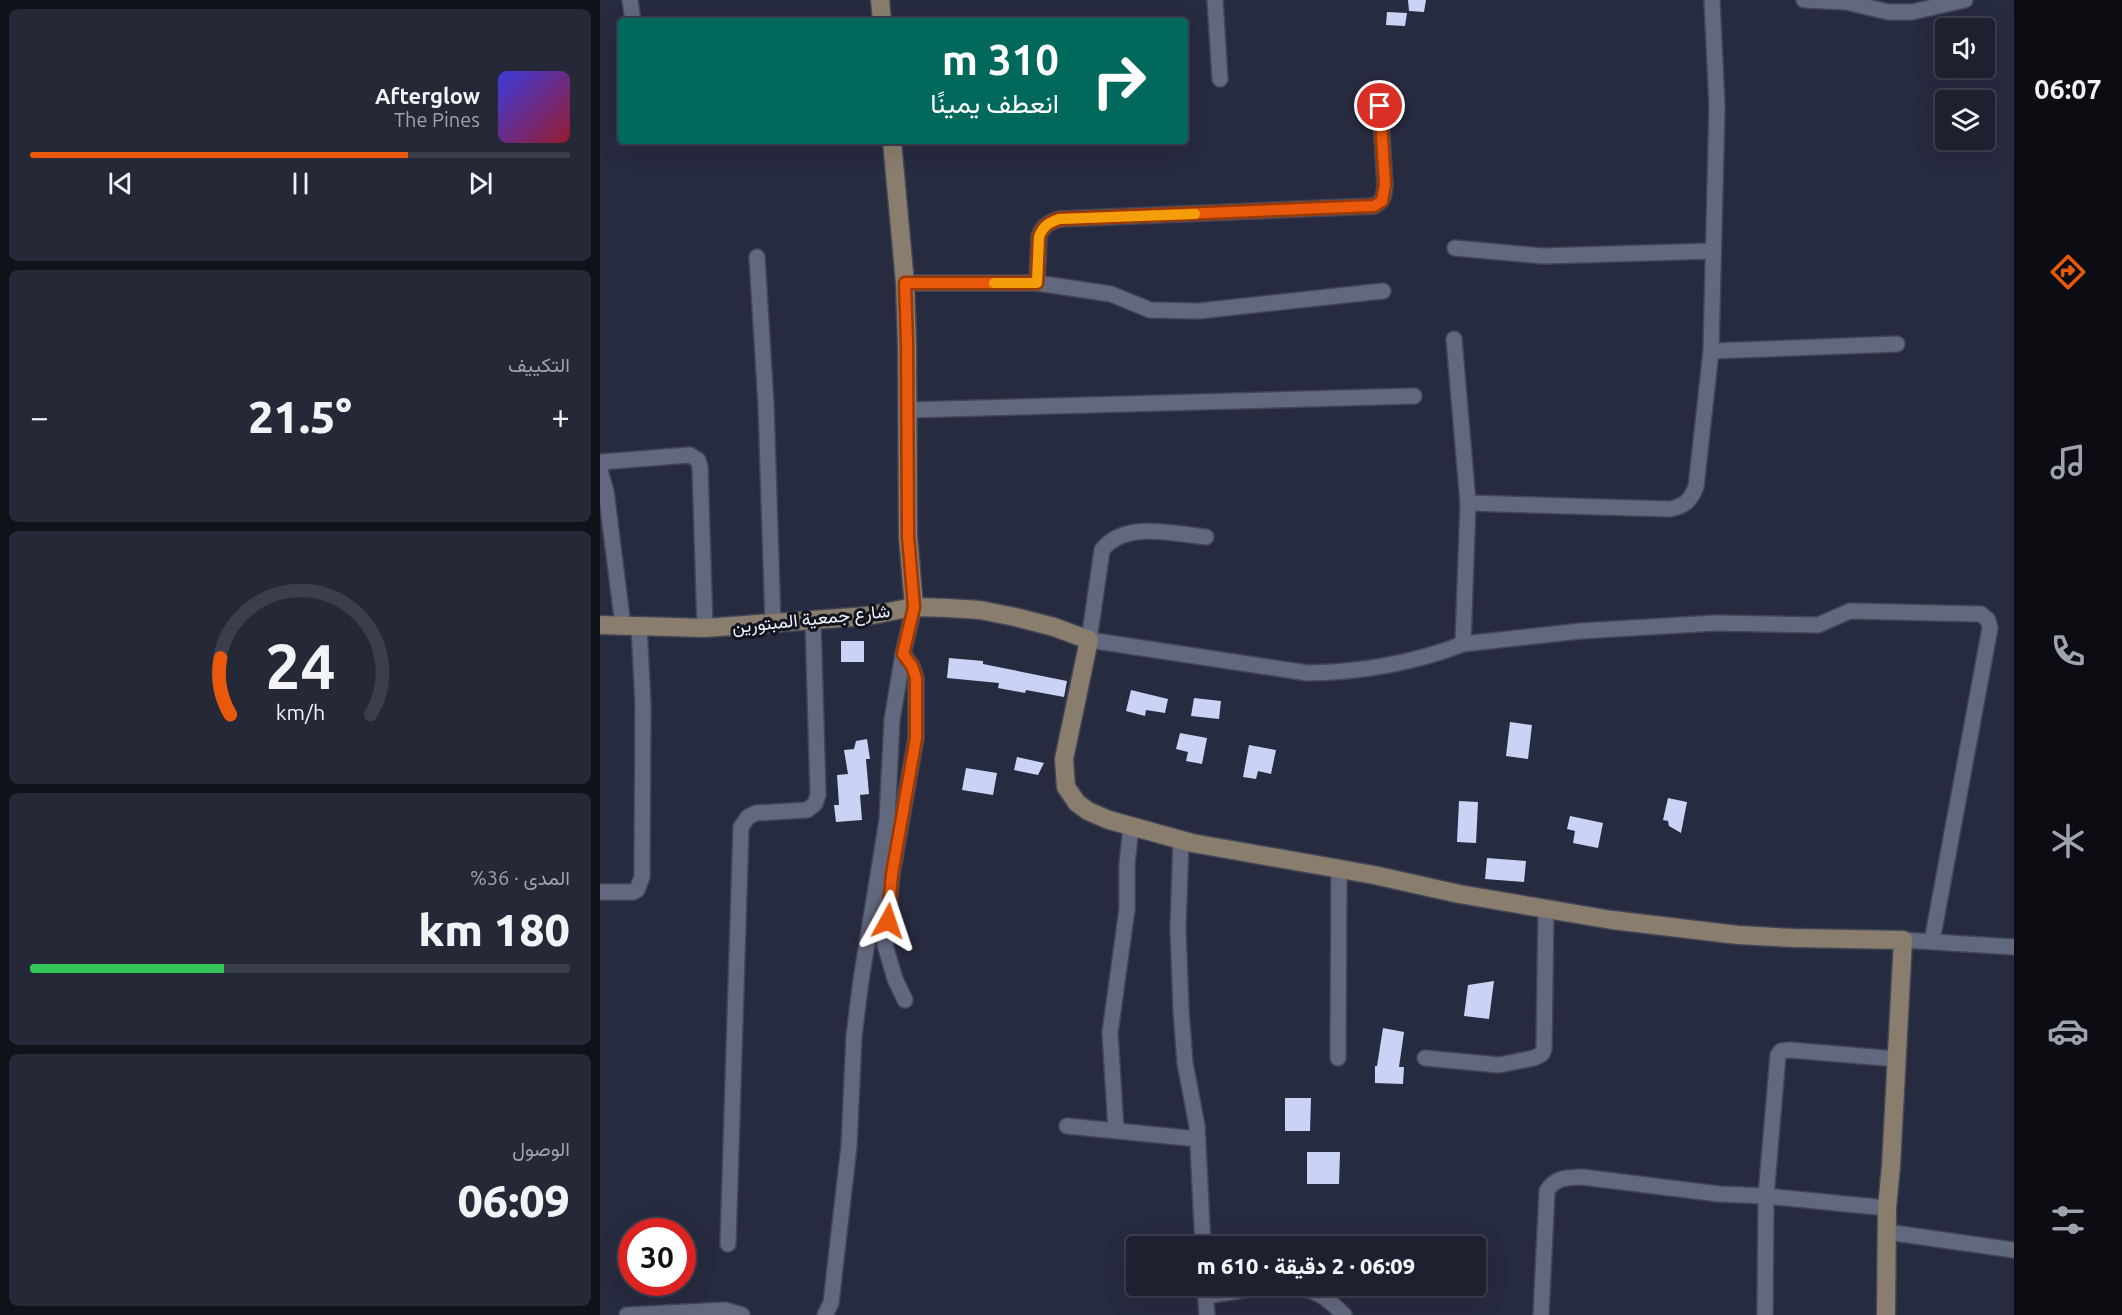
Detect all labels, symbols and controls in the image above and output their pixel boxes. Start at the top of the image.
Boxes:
map controls [1935,18,1995,150]
button: sound [1935,18,1995,78]
text: 310 m [942,36,1059,83]
icon: right [1080,42,1158,120]
text: 06:07 [2034,74,2102,104]
pin [1354,80,1405,131]
text: Afterglow [375,83,480,108]
text: انعطف يمينًا [930,88,1059,118]
icon: arrive [1363,89,1396,122]
button: layers [1935,90,1995,150]
text: The Pines [394,108,480,131]
icon: previous [104,167,137,200]
icon: pause [284,167,317,200]
icon: next [464,167,497,200]
icon: directions [2047,251,2089,293]
text: التكييف [508,353,570,376]
text: 21.5° [248,391,352,442]
text: − [30,398,49,435]
text: + [551,398,570,435]
icon: music [2047,441,2089,483]
street label: شارع جمعية المبتورين [731,600,891,639]
icon: phone [2047,630,2089,672]
text: 24 [265,631,335,701]
text: km/h [275,700,325,724]
icon: climate [2047,820,2089,862]
text: المدى · 36% [470,866,570,889]
position arrow [856,889,920,953]
text: 180 km [418,904,570,955]
icon: car [2047,1010,2089,1052]
text: الوصول [512,1137,570,1160]
text: 06:09 [457,1175,570,1226]
icon: filters [2047,1199,2089,1241]
speed limit sign: 30 [618,1218,696,1296]
text: 06:09 · 2 دقيقة · 610 m [1197,1253,1415,1278]

